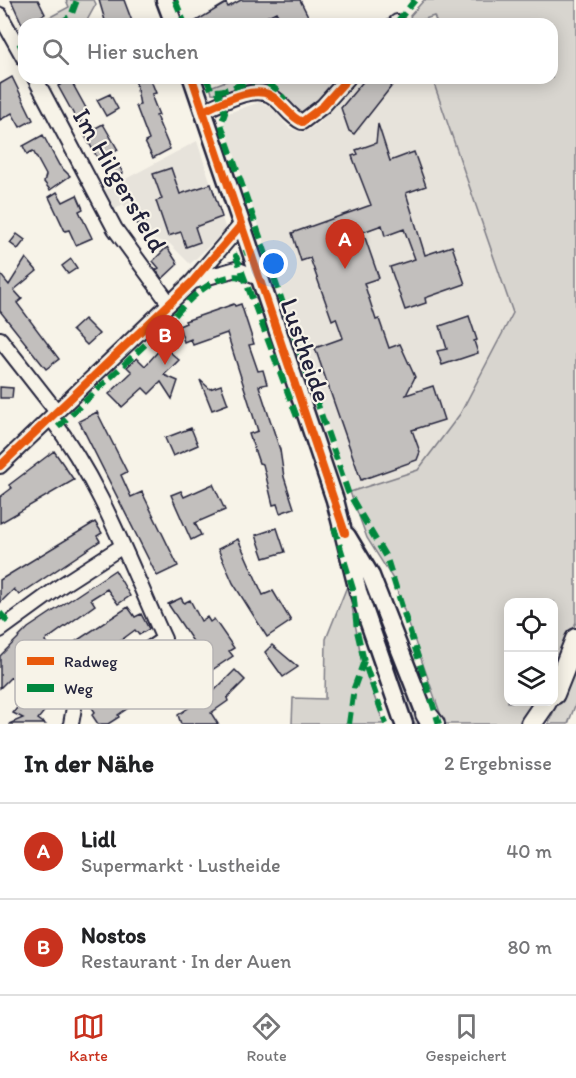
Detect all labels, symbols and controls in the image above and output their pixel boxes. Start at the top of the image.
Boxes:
search box [18,18,558,84]
icon: search [39,35,72,68]
text: Hier suchen [87,38,198,65]
street label: Im Hilgersfeld [66,102,174,258]
pin: A [326,220,364,269]
your location [259,249,288,278]
street label: Lustheide [273,294,339,406]
pin: B [146,316,184,365]
map controls [504,598,558,706]
button: locate [504,598,558,652]
legend [15,640,213,709]
text: Radweg [64,652,118,671]
button: layers [504,652,558,706]
text: Weg [64,679,94,698]
text: In der Nähe [24,747,154,779]
text: 2 Ergebnisse [444,751,552,775]
text: Lidl [81,826,116,853]
text: A [37,839,50,863]
text: 40 m [506,839,552,863]
text: Supermarkt · Lustheide [81,853,281,877]
text: Nostos [81,922,146,949]
text: B [37,935,50,959]
text: 80 m [507,935,552,959]
text: Restaurant · In der Auen [81,949,291,973]
tab: Karte [69,1010,108,1065]
tab: Route [247,1010,287,1065]
tab: Gespeichert [425,1010,507,1065]

